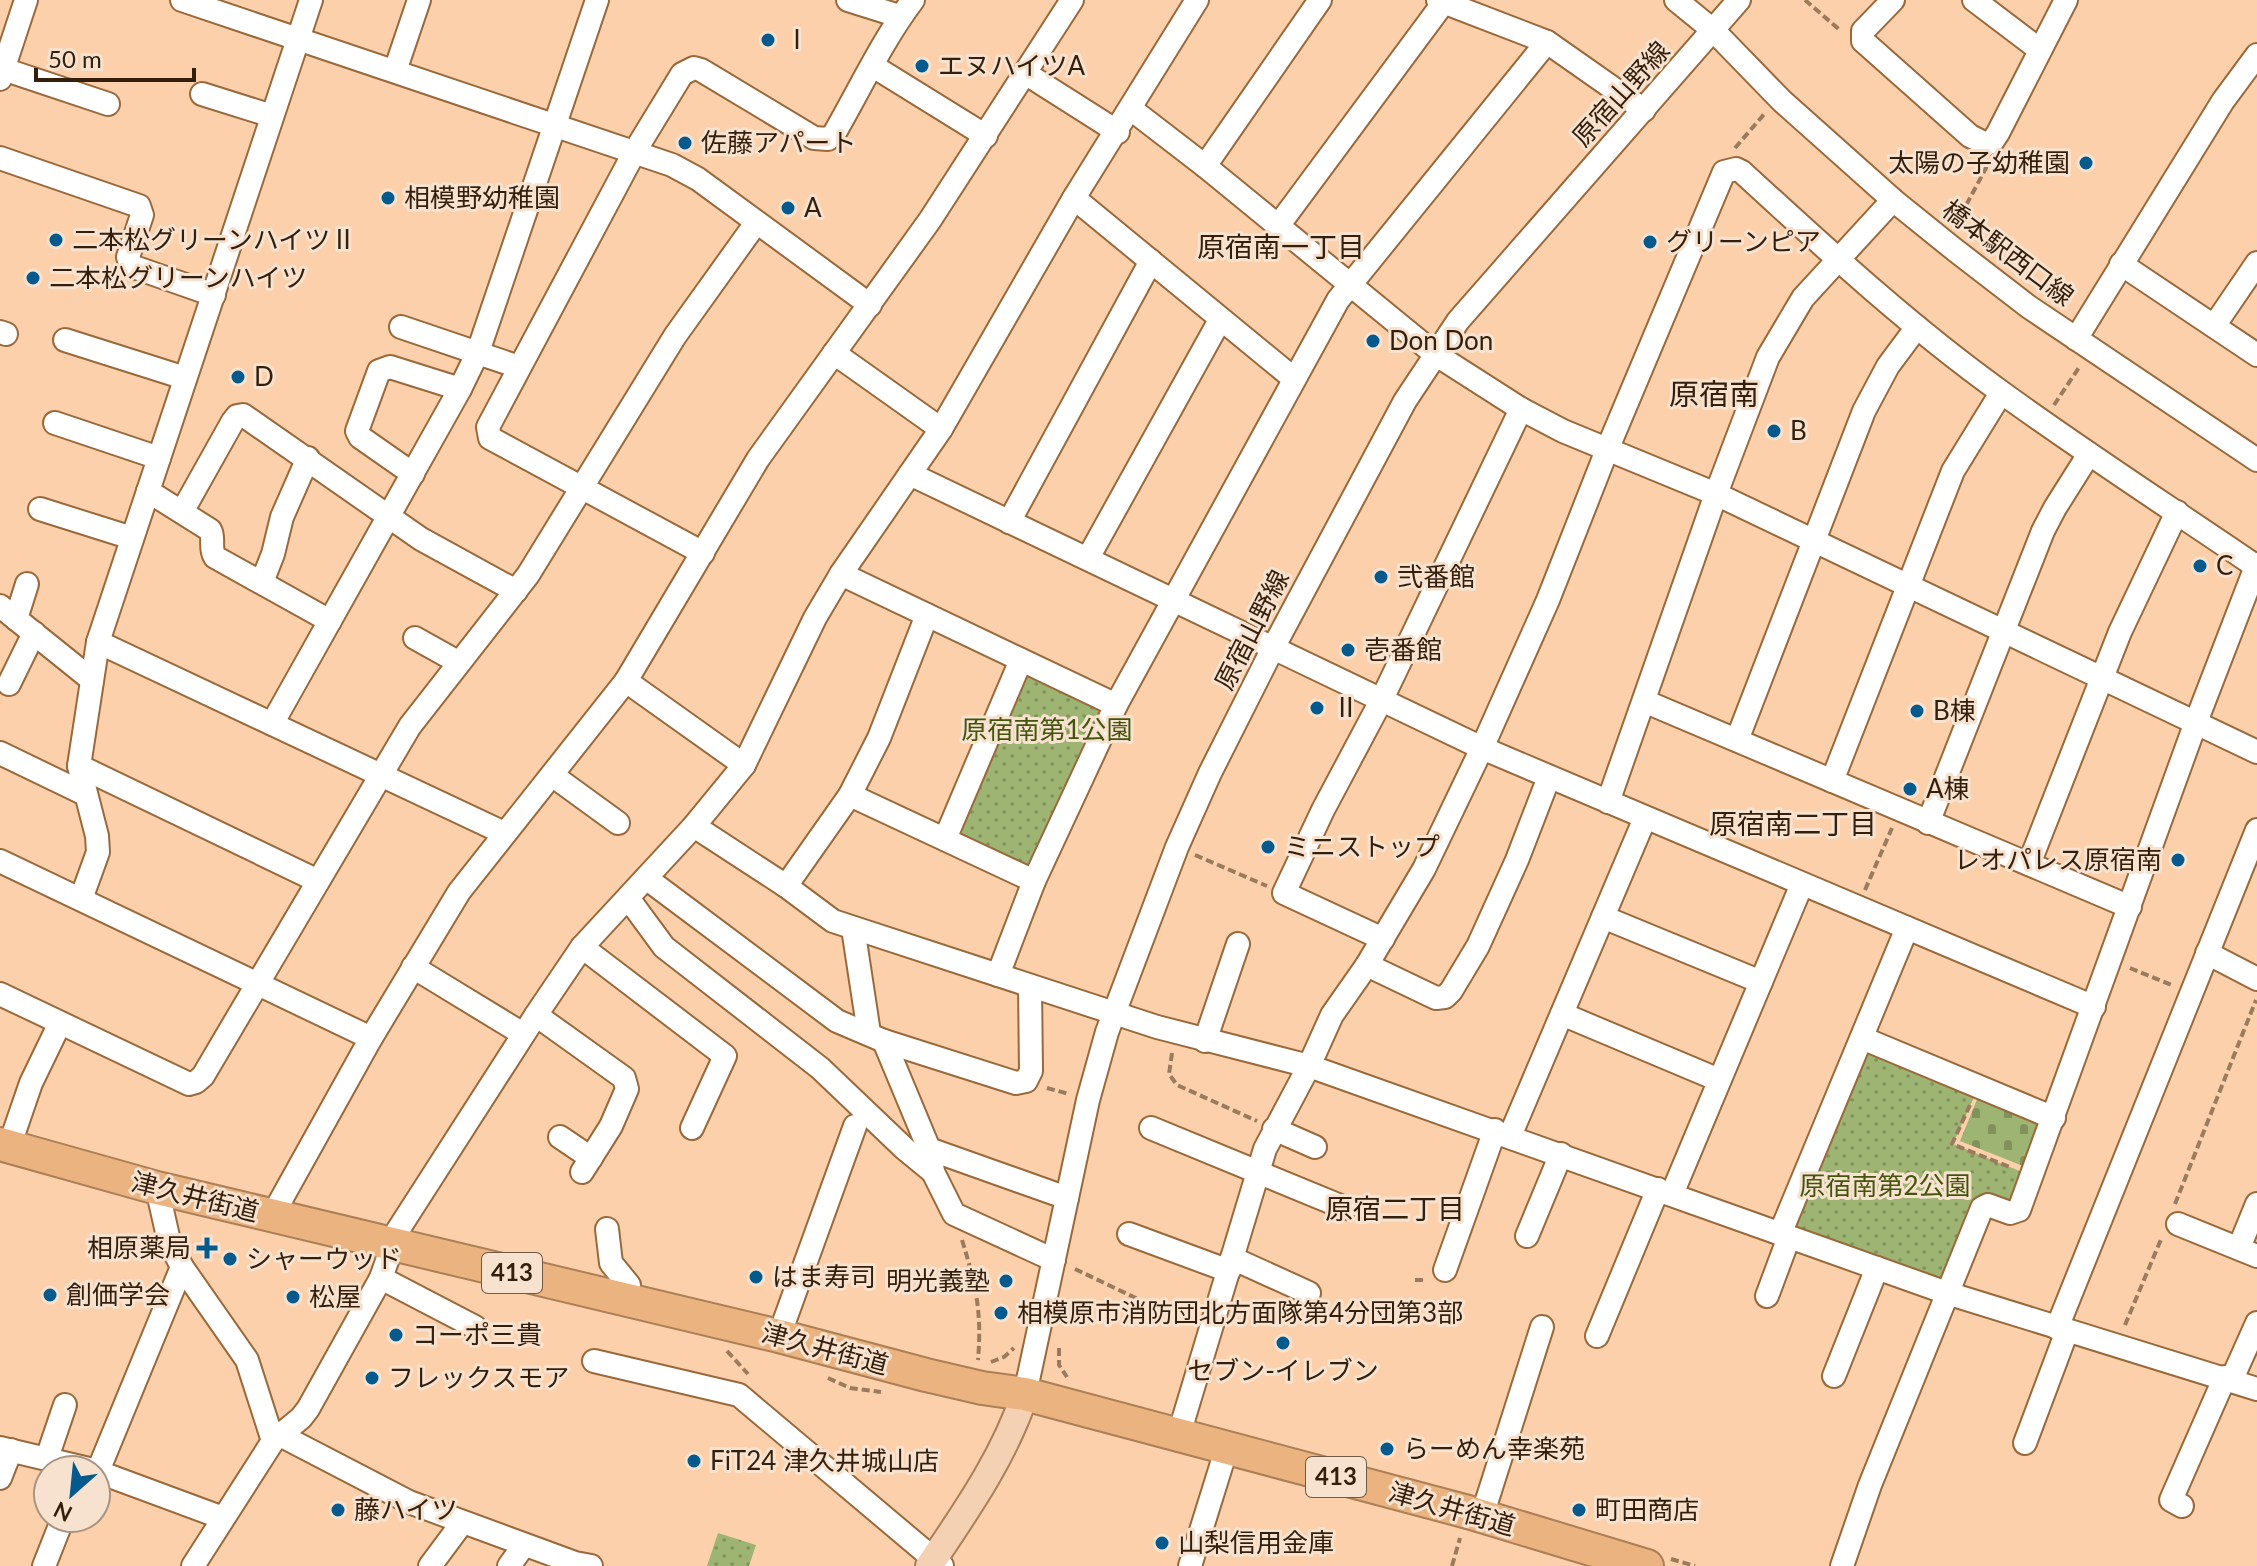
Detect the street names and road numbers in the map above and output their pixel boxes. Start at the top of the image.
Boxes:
street label: 原宿山野線 [1565,34,1676,152]
street label: 橋本駅西口線 [1937,192,2081,312]
street label: 原宿山野線 [1207,564,1295,695]
street label: 津久井街道 [128,1165,262,1227]
road number: 413 [482,1253,542,1293]
street label: 津久井街道 [758,1316,892,1380]
road number: 413 [1306,1457,1366,1497]
street label: 津久井街道 [1385,1475,1519,1541]

